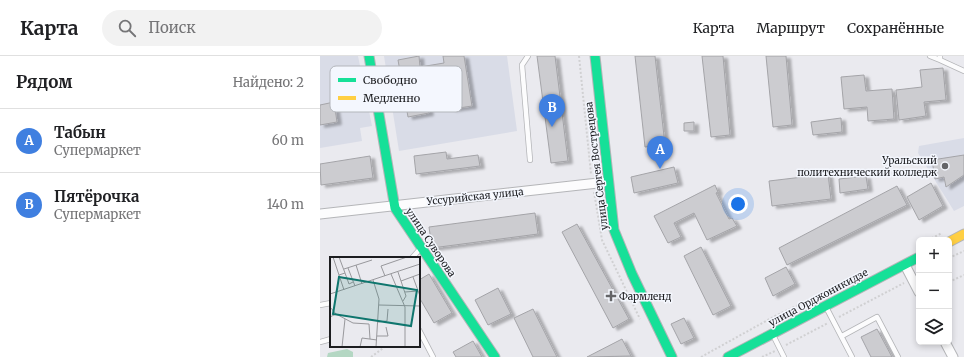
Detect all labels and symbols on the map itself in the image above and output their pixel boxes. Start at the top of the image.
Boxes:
legend [330,66,462,112]
text: Свободно [363,73,418,87]
text: Медленно [363,91,421,105]
pin: B [539,94,565,127]
street label: улица Сергея Вострецова [582,100,611,231]
pin: A [647,136,673,169]
place label: Уральский политехнический колледж [797,154,937,179]
marker: Уральский политехнический колледж [940,161,950,171]
street label: Уссурийская улица [425,185,525,208]
your location [728,194,748,214]
street label: улица Суворова [403,205,459,280]
inset map [330,257,420,347]
street label: улица Орджоникидзе [766,266,870,329]
place label: Фармленд [619,290,671,303]
marker: Фармленд [606,291,616,301]

